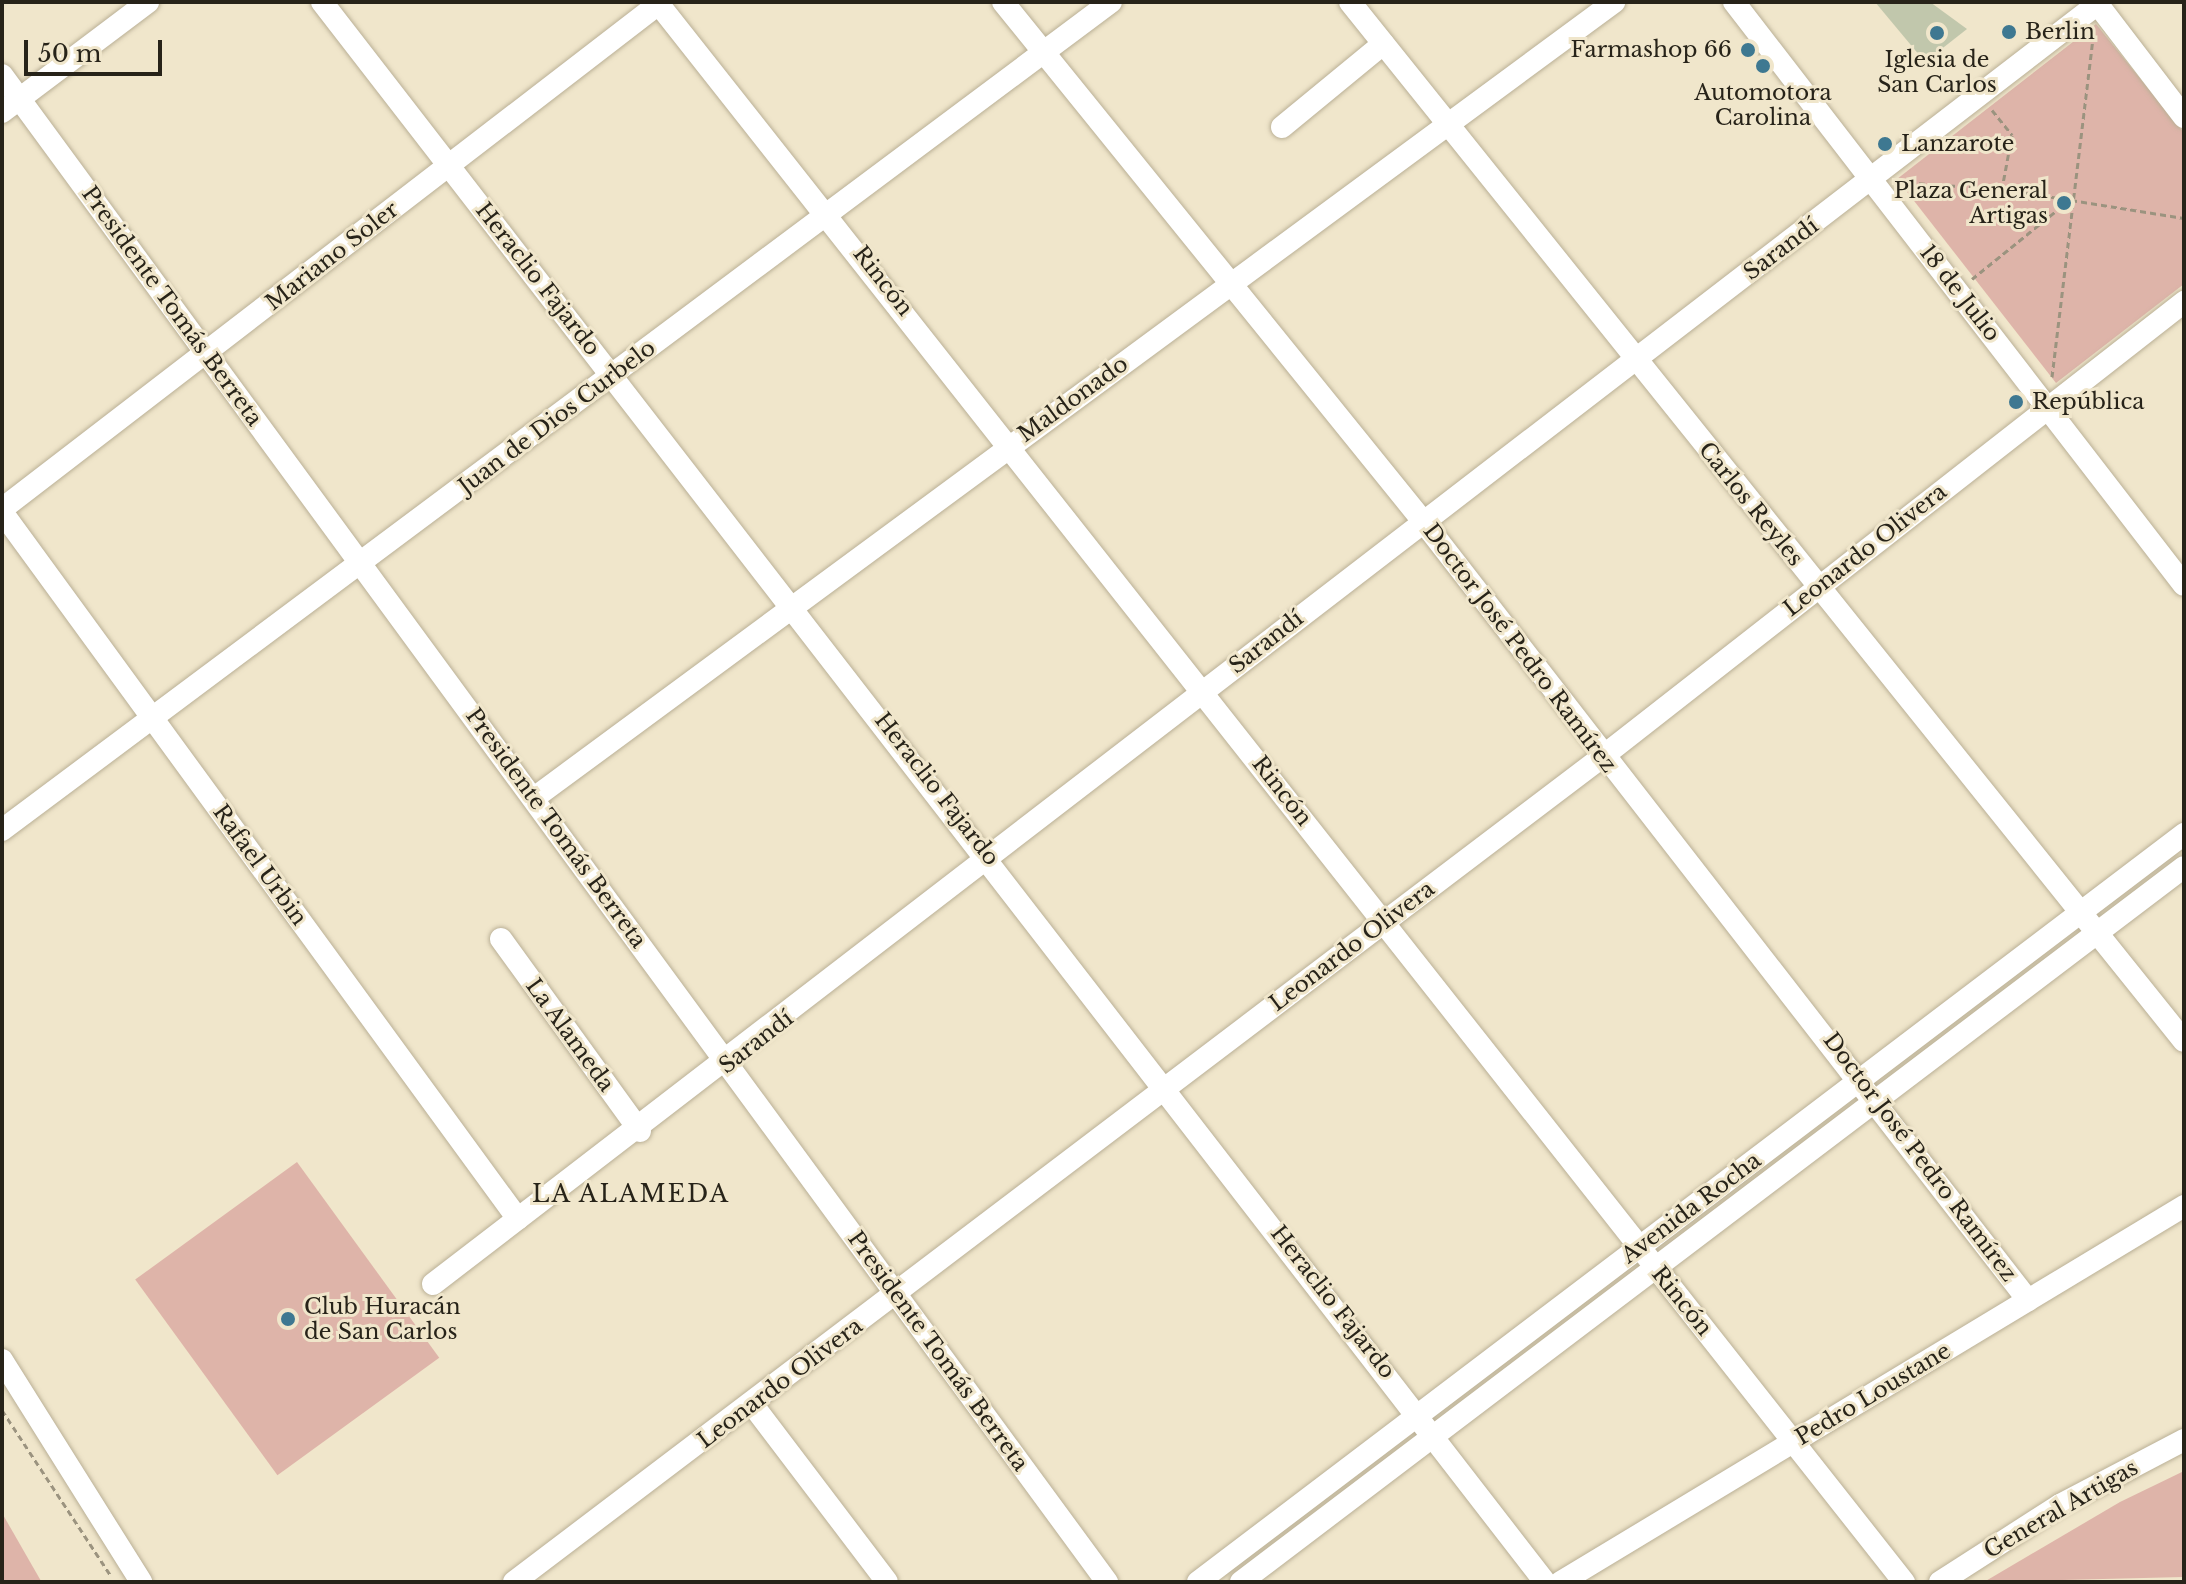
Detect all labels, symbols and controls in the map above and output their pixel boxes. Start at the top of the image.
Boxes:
place label: Berlin [2025,19,2095,45]
marker: Berlin [2000,23,2018,41]
scale bar [28,24,166,74]
marker: Iglesia de San Carlos [1928,24,1946,42]
place label: Farmashop 66 [1571,37,1732,63]
text: 50 m [38,39,101,68]
marker: Farmashop 66 [1739,41,1757,59]
place label: Iglesia de San Carlos [1877,46,1997,98]
marker: Automotora Carolina [1754,57,1772,75]
place label: Automotora Carolina [1694,79,1832,130]
place label: Lanzarote [1901,131,2014,157]
marker: Lanzarote [1876,135,1894,153]
place label: Plaza General Artigas [1893,177,2048,228]
street label: Presidente Tomás Berreta [76,181,268,431]
marker: Plaza General Artigas [2055,194,2073,212]
street label: Mariano Soler [260,196,404,316]
street label: Heraclio Fajardo [470,197,606,361]
street label: Sarandí [1738,212,1824,286]
street label: 18 de Julio [1914,239,2006,347]
street label: Rincón [848,241,918,321]
street label: Juan de Dios Curbelo [453,334,661,500]
street label: Maldonado [1013,350,1133,448]
place label: República [2032,389,2144,415]
marker: República [2007,393,2025,411]
street label: Carlos Reyles [1693,437,1809,571]
street label: Leonardo Olivera [1778,478,1952,622]
street label: Doctor José Pedro Ramírez [1418,518,1622,778]
street label: Sarandí [1224,605,1308,679]
street label: Presidente Tomás Berreta [460,703,652,953]
street label: Heraclio Fajardo [869,707,1005,871]
street label: Rincón [1247,751,1317,831]
street label: Rafael Urbin [207,800,313,930]
street label: Leonardo Olivera [1264,875,1440,1017]
street label: La Alameda [520,973,620,1097]
street label: Sarandí [714,1005,798,1079]
street label: Doctor José Pedro Ramírez [1818,1027,2022,1287]
street label: Avenida Rocha [1616,1147,1766,1269]
district label: LA ALAMEDA [531,1180,731,1208]
street label: Heraclio Fajardo [1265,1220,1401,1384]
street label: Presidente Tomás Berreta [842,1226,1034,1476]
street label: Rincón [1646,1261,1718,1341]
place label: Club Huracán de San Carlos [304,1293,461,1344]
marker: Club Huracán de San Carlos [279,1310,297,1328]
street label: Leonardo Olivera [692,1312,868,1454]
street label: Pedro Loustane [1791,1337,1955,1451]
street label: General Artigas [1979,1454,2143,1564]

